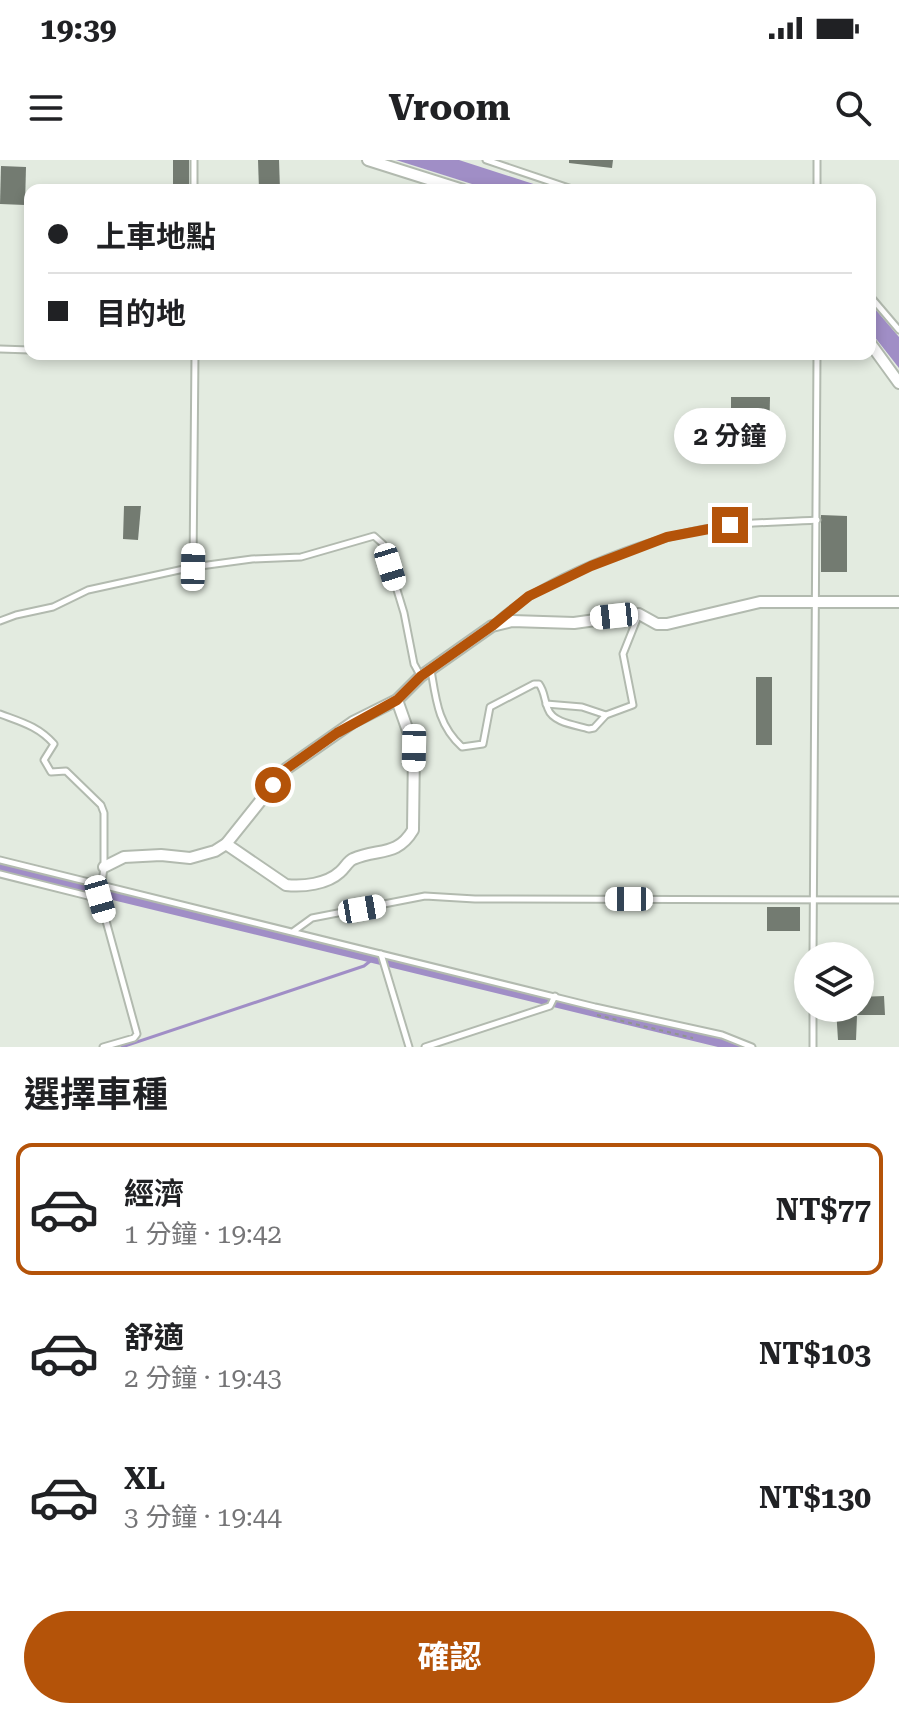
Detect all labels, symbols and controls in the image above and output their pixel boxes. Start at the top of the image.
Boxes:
text: 19:39 [40,11,117,46]
icon: menu [24,86,68,130]
icon: search [831,86,875,130]
text: Vroom [389,87,510,129]
text: 上車地點 [96,219,216,254]
text: 目的地 [96,296,186,331]
callout: 2 分鐘 [674,409,786,465]
text: 2 分鐘 [693,421,767,451]
route end [712,507,748,543]
car [372,541,408,593]
car [181,543,205,591]
car [589,602,639,630]
car [402,724,426,772]
route start [255,767,291,803]
car [82,873,118,925]
car [605,887,653,911]
car [336,893,388,925]
map controls [794,942,874,1022]
button: layers [794,942,874,1022]
text: 選擇車種 [24,1074,168,1116]
icon: car [28,1173,100,1245]
text: 經濟 [124,1176,184,1211]
text: NT$77 [776,1192,871,1227]
text: 1 分鐘 · 19:42 [124,1219,282,1249]
icon: car [28,1317,100,1389]
text: 舒適 [124,1320,184,1355]
text: NT$103 [759,1336,871,1371]
text: 2 分鐘 · 19:43 [124,1363,282,1393]
icon: car [28,1461,100,1533]
text: XL [124,1461,165,1496]
text: NT$130 [759,1480,871,1515]
text: 3 分鐘 · 19:44 [124,1502,282,1532]
button: 確認 [24,1611,875,1703]

